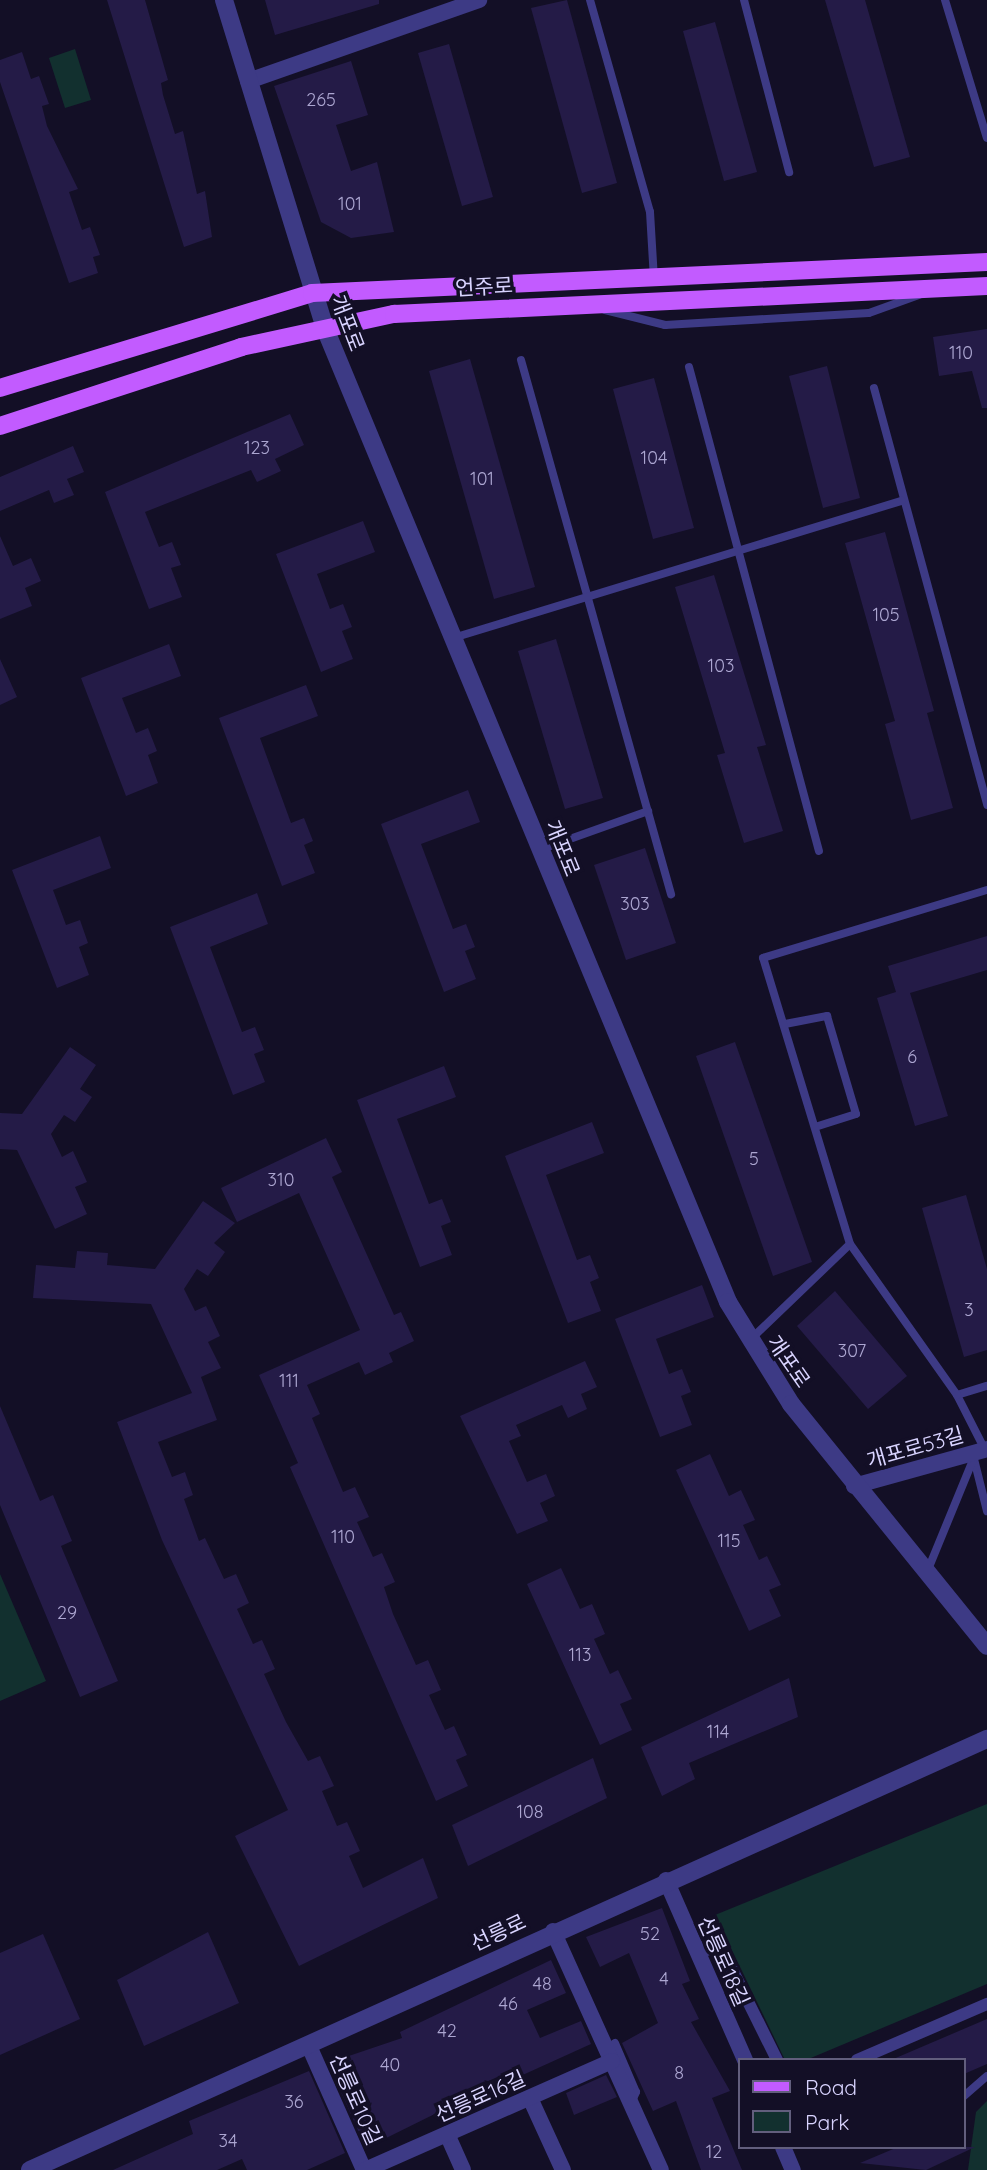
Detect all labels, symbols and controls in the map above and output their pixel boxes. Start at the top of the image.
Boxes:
house number: 265 [306,89,336,111]
house number: 101 [338,193,362,215]
street label: 언주로 [454,272,514,300]
street label: 개포로 [326,291,370,355]
house number: 110 [949,342,973,364]
house number: 123 [244,437,270,459]
house number: 104 [641,447,667,469]
house number: 101 [470,468,494,490]
house number: 105 [872,604,900,626]
house number: 103 [708,655,734,677]
street label: 개포로 [540,816,586,880]
house number: 303 [620,893,650,915]
house number: 6 [907,1046,917,1068]
house number: 5 [749,1148,759,1170]
house number: 310 [268,1169,294,1191]
house number: 3 [964,1299,974,1321]
street label: 개포로 [762,1330,816,1392]
house number: 307 [838,1340,866,1362]
house number: 111 [279,1370,299,1392]
street label: 개포로53길 [864,1421,966,1473]
house number: 110 [331,1526,355,1548]
house number: 115 [717,1530,741,1552]
house number: 29 [57,1602,77,1624]
house number: 113 [569,1644,591,1666]
house number: 114 [707,1721,729,1743]
house number: 108 [516,1801,544,1823]
street label: 선릉로 [466,1908,530,1956]
street label: 선릉로18길 [693,1912,755,2010]
house number: 52 [640,1923,660,1945]
house number: 4 [659,1968,669,1990]
house number: 48 [532,1973,552,1995]
house number: 46 [498,1993,518,2015]
house number: 42 [437,2020,457,2042]
street label: 선릉로10길 [325,2049,387,2149]
house number: 40 [380,2054,400,2076]
legend [738,2058,966,2149]
house number: 8 [674,2062,684,2084]
street label: 선릉로16길 [431,2065,529,2127]
text: Road [805,2074,857,2100]
house number: 36 [284,2091,304,2113]
text: Park [805,2109,849,2135]
house number: 34 [219,2130,237,2152]
house number: 12 [706,2141,722,2163]

